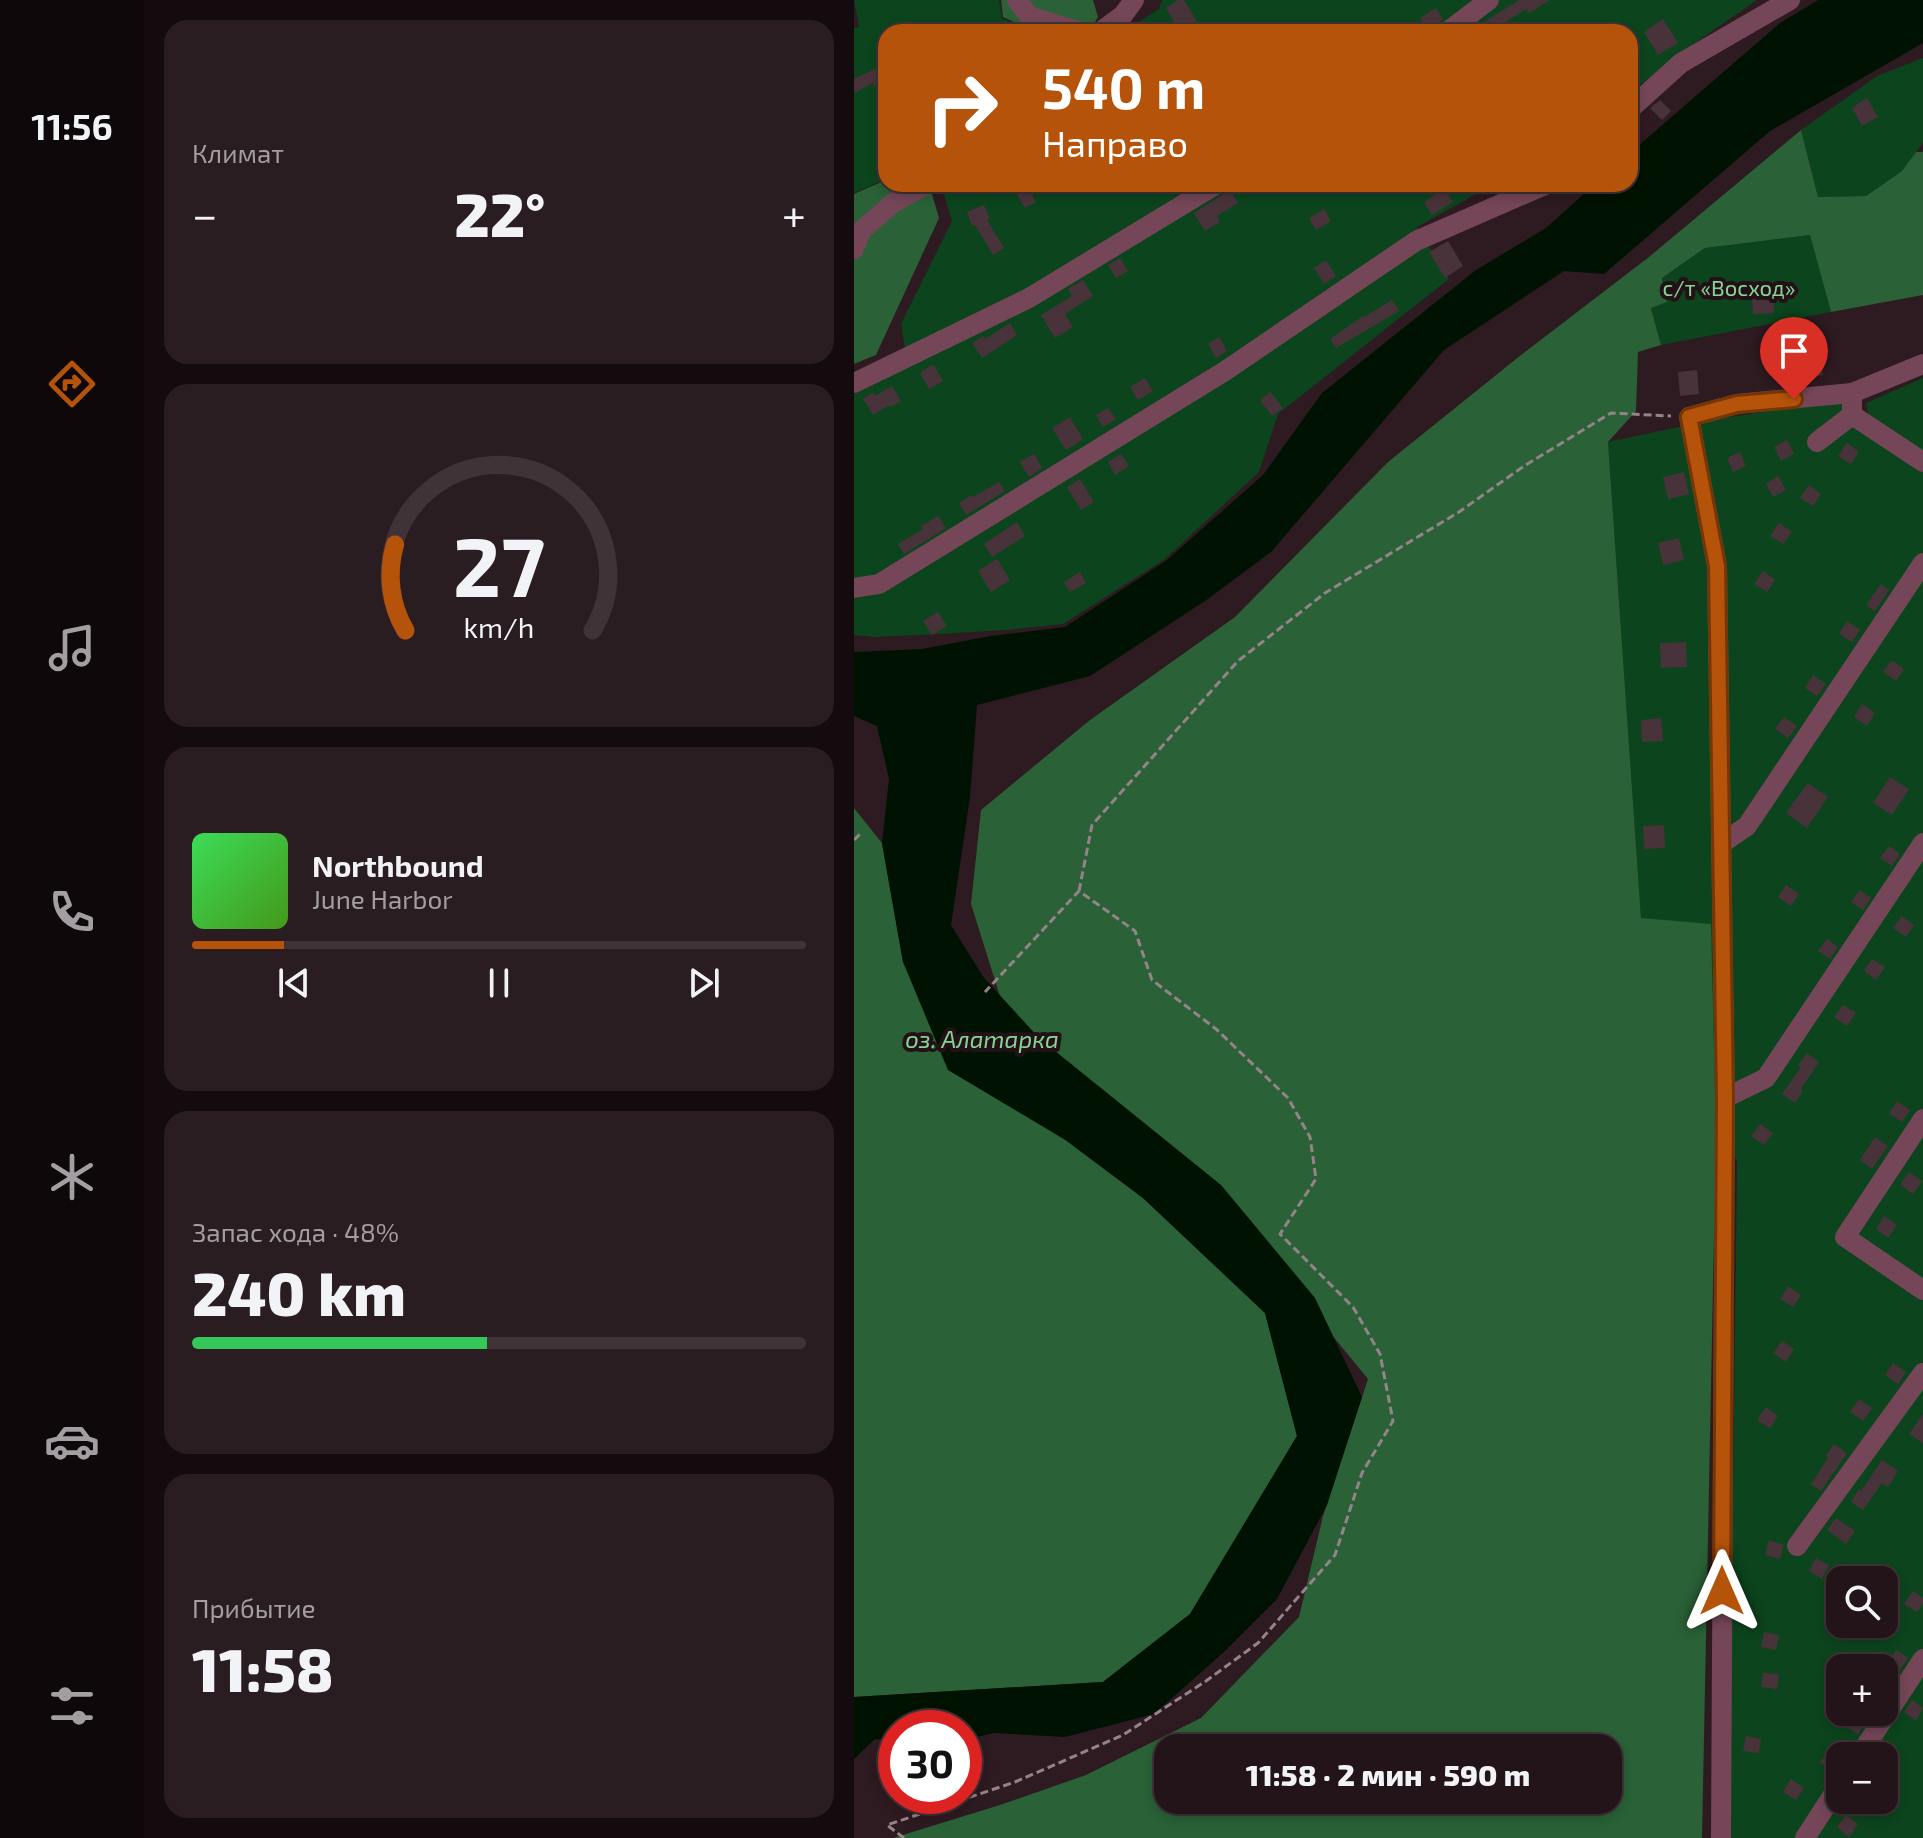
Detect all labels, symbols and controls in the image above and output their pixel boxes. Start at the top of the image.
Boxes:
text: 540 m [1042,53,1205,120]
icon: right [910,56,1014,160]
text: 11:56 [31,104,113,147]
text: Направо [1042,121,1188,164]
text: Климат [192,137,284,168]
text: 22° [454,177,545,249]
text: − [192,187,218,240]
text: + [782,187,806,240]
park label: с/т «Восход» [1663,274,1795,300]
pin [1760,317,1828,399]
icon: arrive [1772,329,1816,373]
icon: directions [44,356,100,412]
text: 27 [453,514,545,614]
text: km/h [464,610,534,645]
icon: music [44,620,100,676]
text: Northbound [312,847,484,883]
text: June Harbor [312,883,453,914]
icon: phone [44,884,100,940]
icon: previous [272,961,316,1005]
icon: pause [477,961,521,1005]
icon: next [682,961,726,1005]
water label: оз. Алатарка [905,1024,1059,1053]
icon: climate [44,1149,100,1205]
text: Запас хода · 48% [192,1216,399,1247]
text: 240 km [192,1256,406,1328]
icon: car [44,1413,100,1469]
position arrow [1680,1549,1764,1633]
map controls [1826,1566,1898,1814]
button: search [1826,1566,1898,1638]
text: Прибытие [192,1592,316,1623]
text: 11:58 [192,1632,334,1704]
button: + [1826,1654,1898,1726]
icon: filters [44,1678,100,1734]
speed limit sign: 30 [878,1710,982,1814]
button: − [1826,1742,1898,1814]
text: 11:58 · 2 мин · 590 m [1246,1756,1530,1792]

